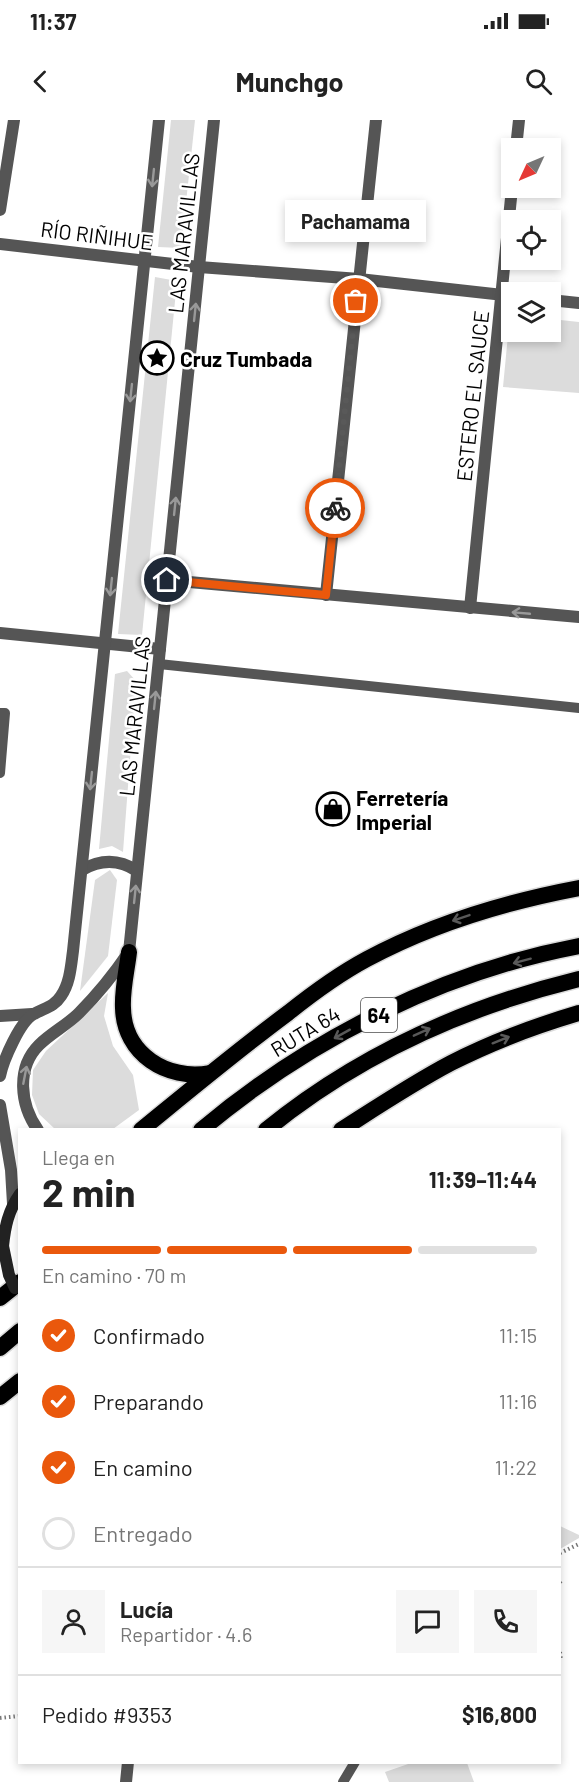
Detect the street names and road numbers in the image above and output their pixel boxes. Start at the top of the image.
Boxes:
street label: LAS MARAVILLAS [162,152,204,314]
street label: RÍO RIÑIHUE [39,216,155,254]
street label: ESTERO EL SAUCE [451,309,493,483]
street label: LAS MARAVILLAS [113,635,155,797]
road number: 64 [361,998,397,1032]
street label: RUTA 64 [266,1001,344,1061]

